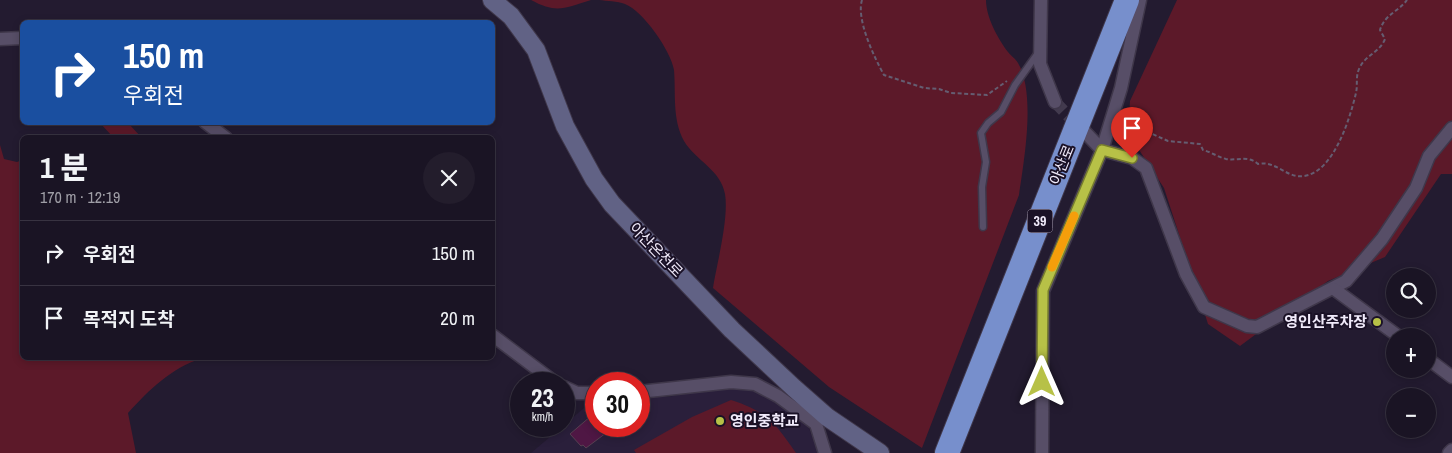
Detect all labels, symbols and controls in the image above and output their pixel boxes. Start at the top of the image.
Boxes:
text: 150 m [123,32,204,79]
icon: right [40,40,105,105]
text: 우회전 [123,80,184,110]
pin [1111,107,1153,158]
icon: arrive [1118,114,1146,142]
street label: 아산로 [1044,142,1079,188]
text: 1 분 [40,147,88,187]
button: close [423,152,475,204]
text: 170 m · 12:19 [40,186,120,208]
road number: 39 [1028,210,1052,232]
street label: 아산온천로 [625,218,688,282]
icon: right [40,239,68,267]
text: 150 m [432,240,475,266]
text: 우회전 [83,241,135,267]
map controls [1386,268,1436,438]
button: search [1386,268,1436,318]
icon: arrive [40,304,68,332]
text: 20 m [440,305,475,331]
text: 목적지 도착 [83,306,175,332]
place label: 영인산주차장 [1284,311,1367,332]
marker: 영인산주차장 [1371,316,1383,328]
button: + [1386,328,1436,378]
position arrow [1015,355,1067,407]
speed limit sign: 30 [585,372,650,437]
text: 23 [531,381,554,415]
button: − [1386,388,1436,438]
text: km/h [532,409,553,425]
place label: 영인중학교 [730,410,799,431]
marker: 영인중학교 [714,415,726,427]

